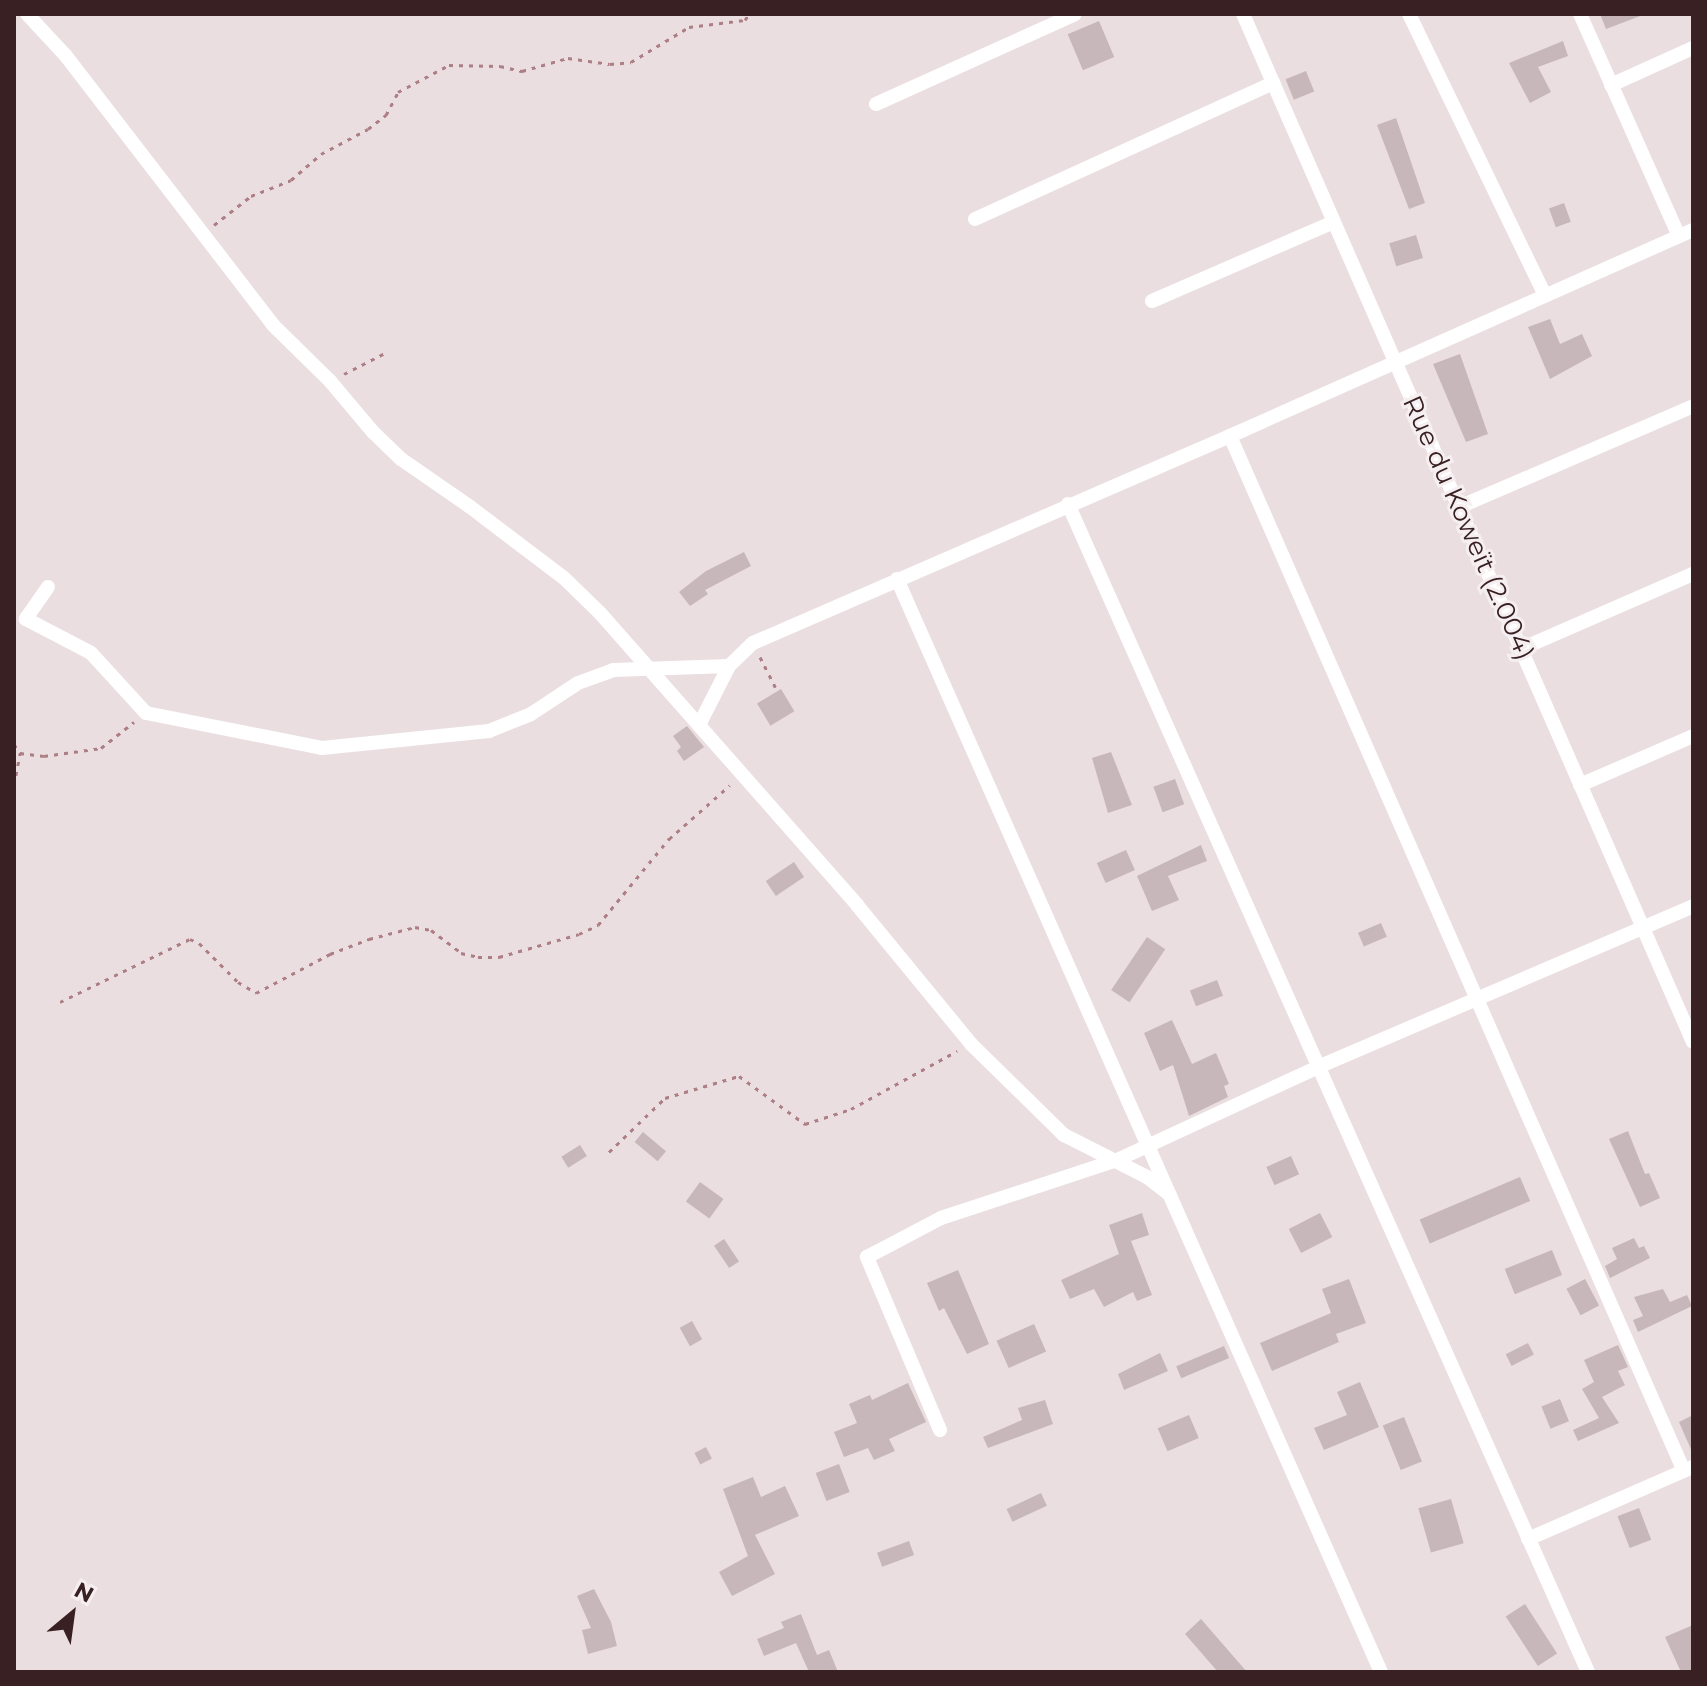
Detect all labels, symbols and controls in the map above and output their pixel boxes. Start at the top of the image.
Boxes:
street label: Rue du Koweït (2.004) [1396,391,1540,665]
north arrow [32,1574,112,1654]
text: N [70,1576,98,1609]

